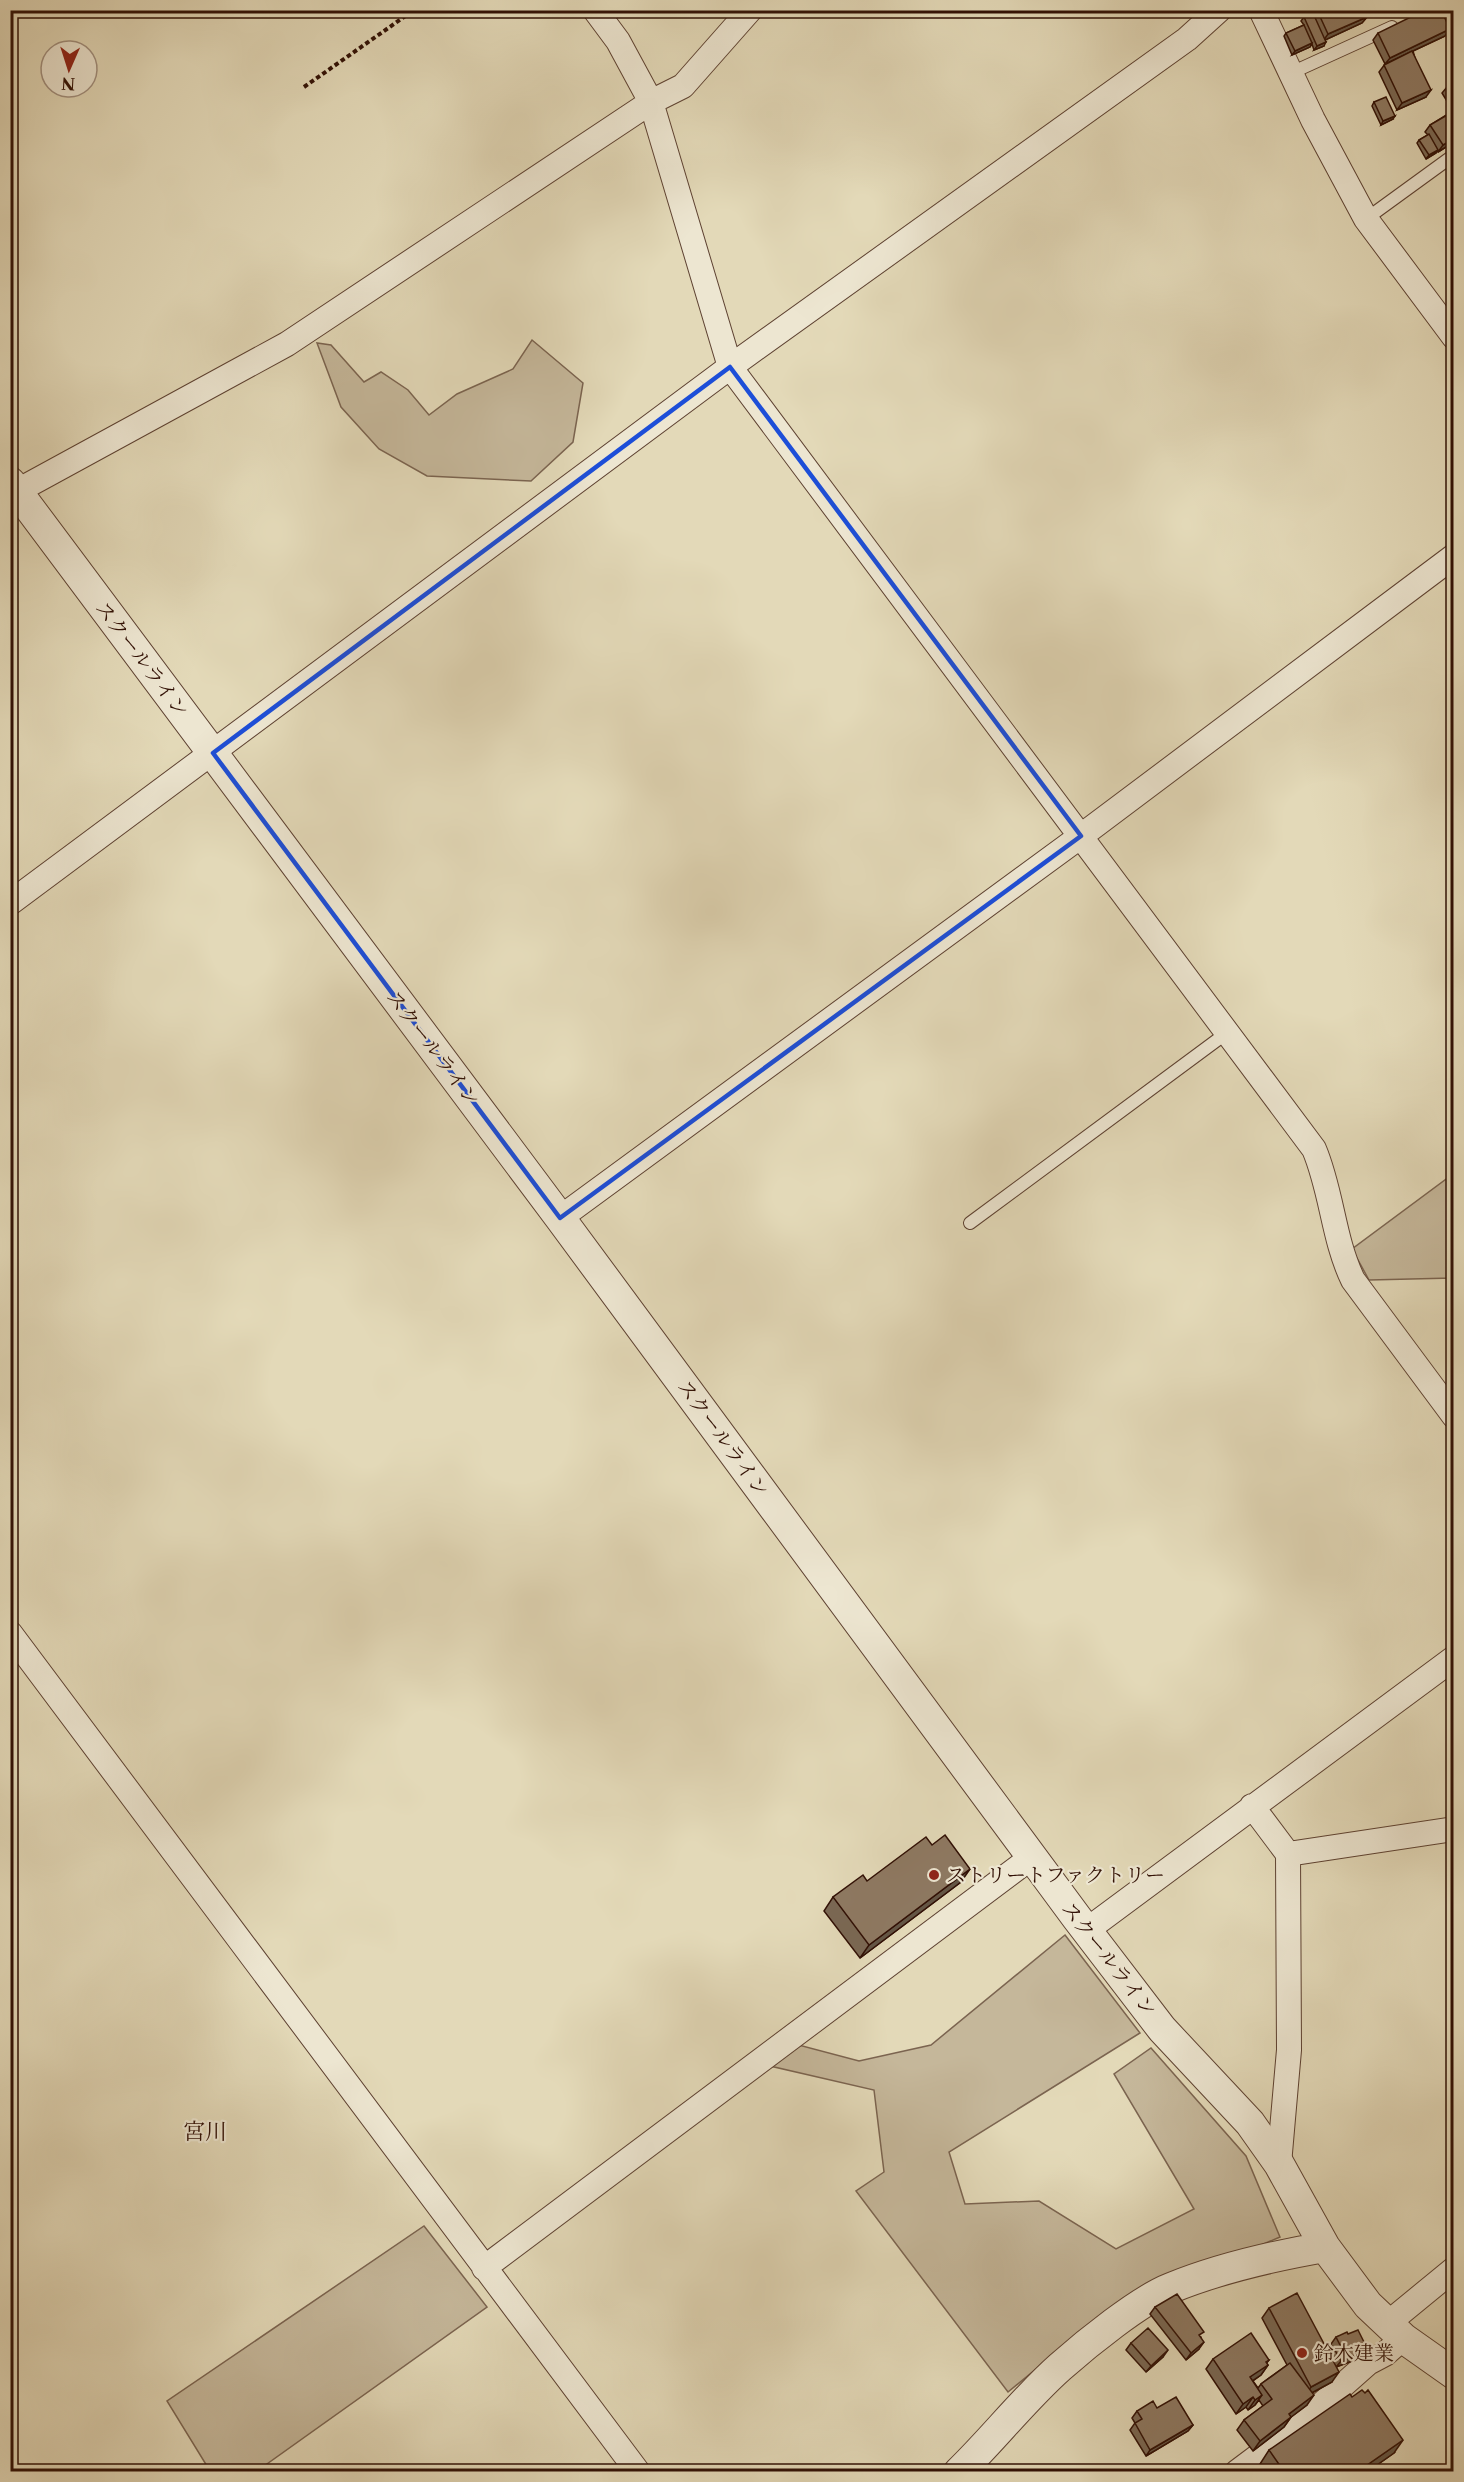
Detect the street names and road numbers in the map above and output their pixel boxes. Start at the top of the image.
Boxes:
street label: スクールライン [91,596,193,722]
street label: スクールライン [382,985,484,1111]
street label: スクールライン [672,1375,774,1501]
street label: スクールライン [1057,1897,1161,2021]

